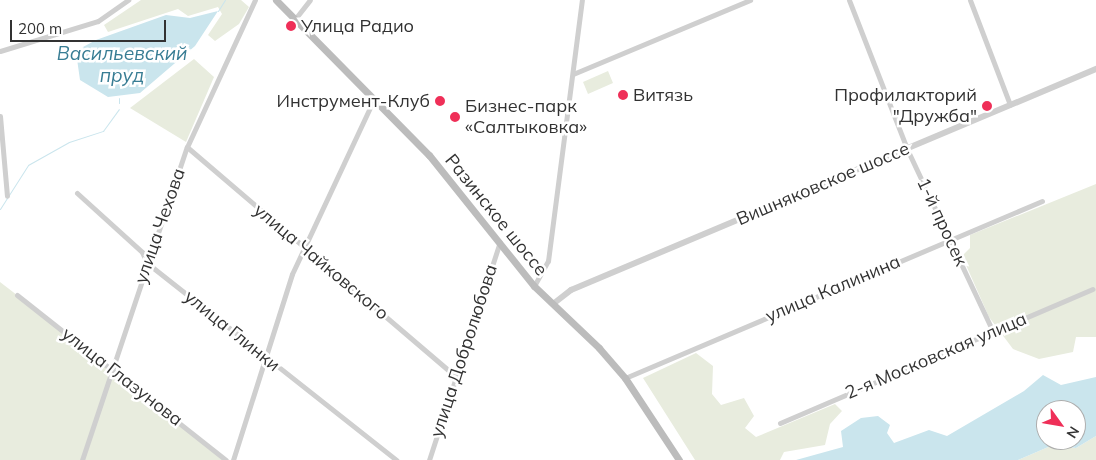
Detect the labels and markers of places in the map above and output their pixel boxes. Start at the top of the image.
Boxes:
place label: Улица Радио [301,15,414,37]
marker: Улица Радио [285,20,297,32]
place label: Витязь [633,84,693,106]
place label: Профилакторий "Дружба" [834,85,977,128]
marker: Витязь [617,89,629,101]
place label: Инструмент-Клуб [277,90,430,112]
marker: Инструмент-Клуб [434,95,446,107]
place label: Бизнес-парк «Салтыковка» [465,96,587,138]
marker: Профилакторий "Дружба" [981,100,993,112]
marker: Бизнес-парк «Салтыковка» [449,111,461,123]

